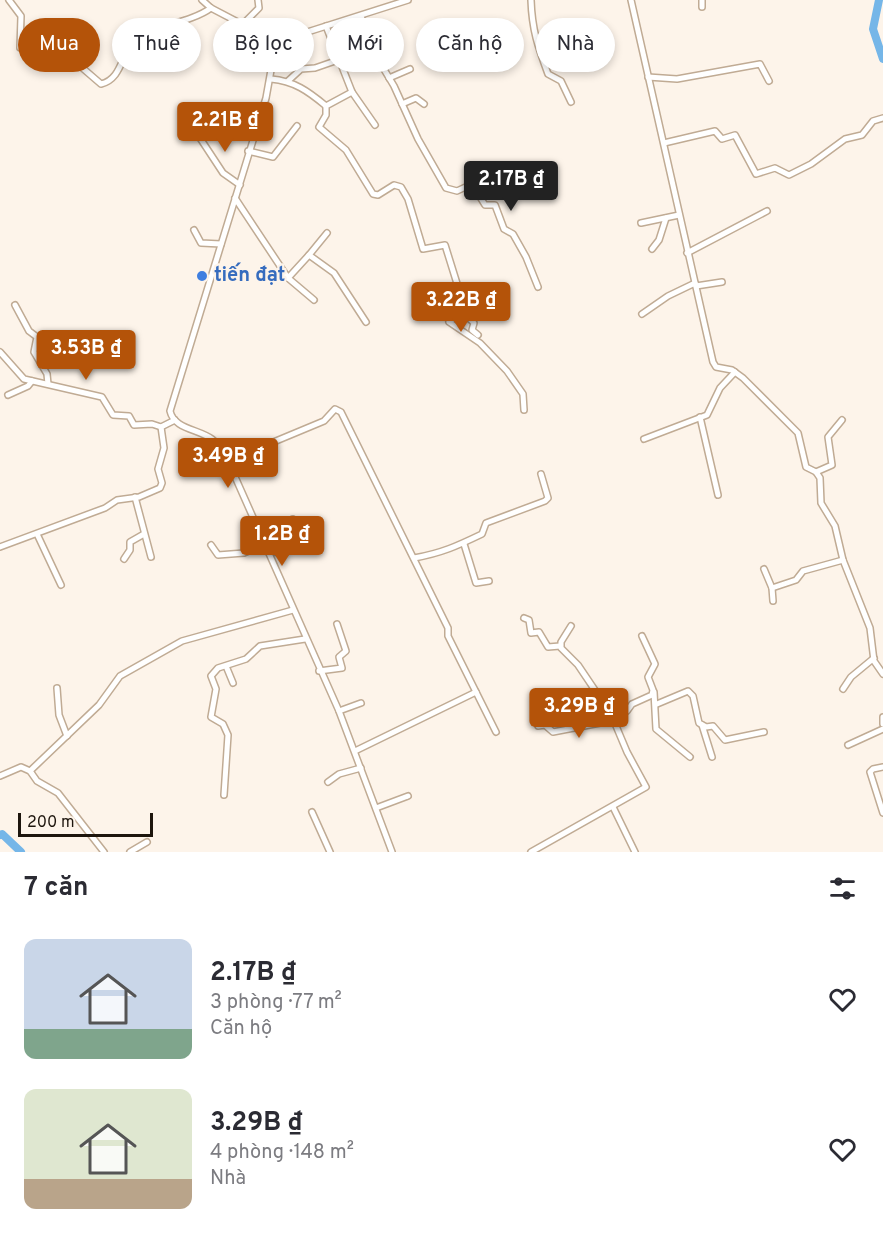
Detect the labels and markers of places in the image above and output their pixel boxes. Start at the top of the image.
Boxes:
pin: 2.21B ₫ [170,102,280,153]
pin: 2.17B ₫ [456,161,566,212]
place label: tiến đạt [214,262,286,289]
marker: tiến đạt [195,269,209,283]
pin: 3.22B ₫ [406,282,516,333]
pin: 3.53B ₫ [31,330,141,381]
pin: 3.49B ₫ [173,438,283,489]
pin: 1.2B ₫ [233,516,331,567]
pin: 3.29B ₫ [524,688,634,739]

